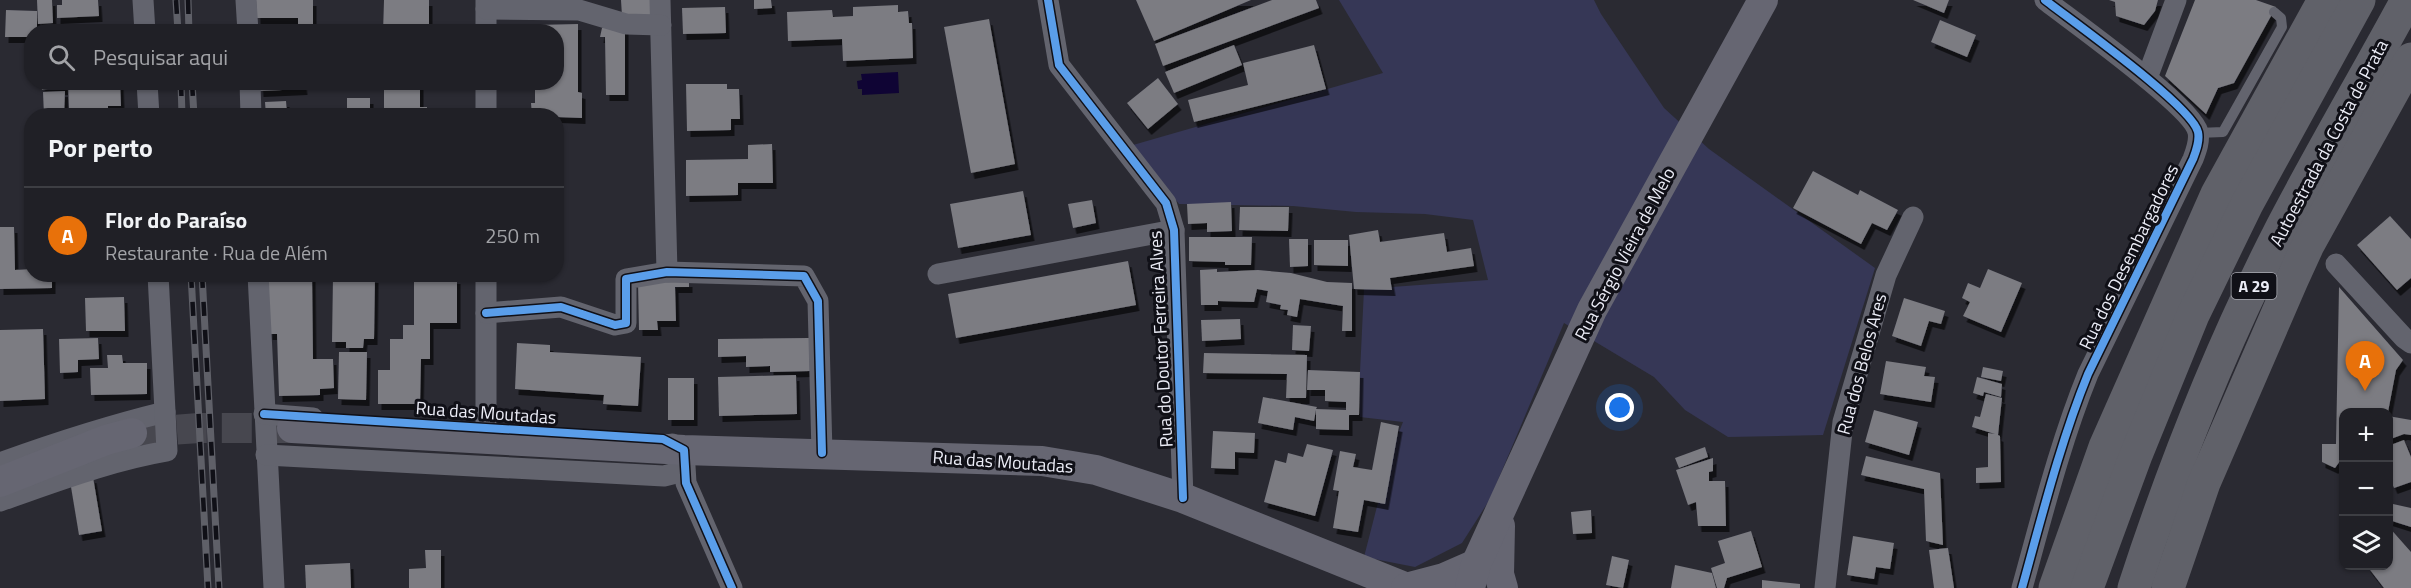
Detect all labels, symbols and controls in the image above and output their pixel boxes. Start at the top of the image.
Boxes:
search box [24,24,564,90]
street label: Autoestrada da Costa de Prata [2262,35,2395,251]
text: Pesquisar aqui [93,40,228,74]
icon: search [45,41,78,74]
text: Por perto [48,128,153,167]
street label: Rua dos Desembargadores [2072,159,2185,354]
street label: Rua Sérgio Vieira de Melo [1568,163,1682,345]
text: Flor do Paraíso [105,203,247,237]
text: A [61,220,74,251]
text: 250 m [485,220,540,251]
street label: Rua do Doutor Ferreira Alves [1141,230,1180,448]
text: Restaurante · Rua de Além [105,237,328,268]
road number: A 29 [2232,273,2276,299]
street label: Rua dos Belos Ares [1830,290,1893,438]
pin: A [2346,342,2384,391]
your location [1605,393,1634,422]
street label: Rua das Moutadas [415,394,557,431]
map controls [2339,408,2393,570]
button: + [2339,408,2393,462]
street label: Rua das Moutadas [932,443,1074,480]
button: − [2339,462,2393,516]
button: layers [2339,516,2393,570]

